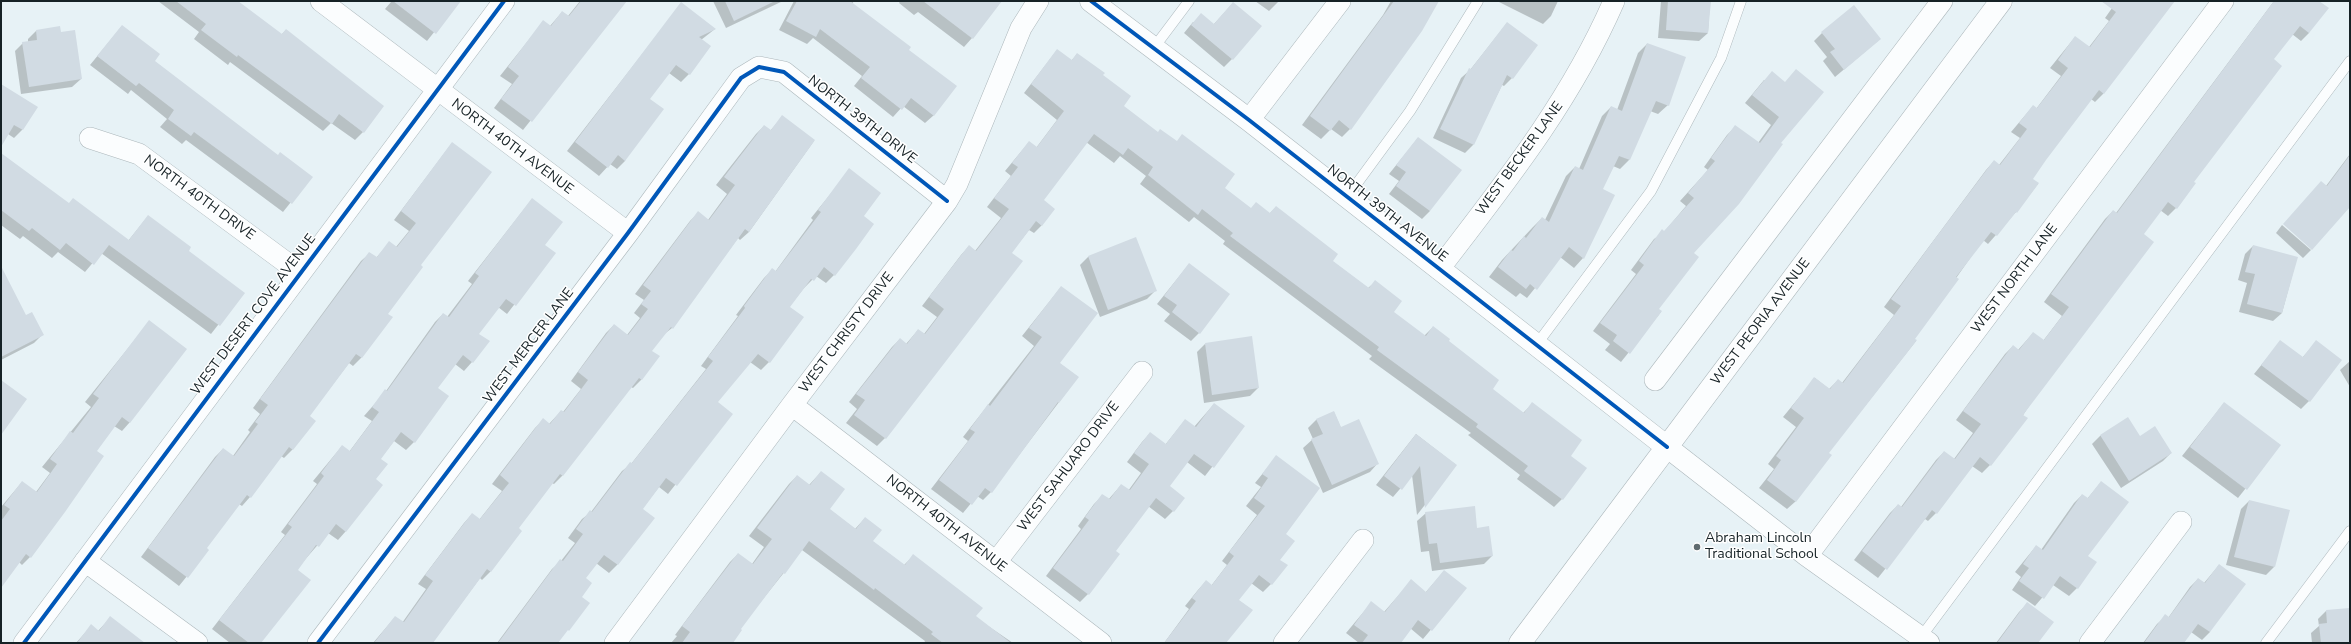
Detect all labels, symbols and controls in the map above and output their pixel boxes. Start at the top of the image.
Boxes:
street label: NORTH 39TH DRIVE [804,72,920,168]
street label: NORTH 40TH AVENUE [448,96,576,198]
street label: WEST BECKER LANE [1473,99,1567,219]
street label: NORTH 40TH DRIVE [140,152,258,244]
street label: NORTH 39TH AVENUE [1323,162,1451,266]
street label: WEST NORTH LANE [1968,221,2062,337]
street label: WEST DESERT COVE AVENUE [188,231,320,399]
street label: WEST PEORIA AVENUE [1708,255,1814,389]
street label: WEST CHRISTY DRIVE [796,269,898,397]
street label: WEST MERCER LANE [480,285,578,407]
street label: WEST SAHUARO DRIVE [1015,399,1123,535]
street label: NORTH 40TH AVENUE [882,472,1010,576]
place label: Abraham Lincoln Traditional School [1705,531,1818,564]
marker: Abraham Lincoln Traditional School [1692,542,1702,552]

